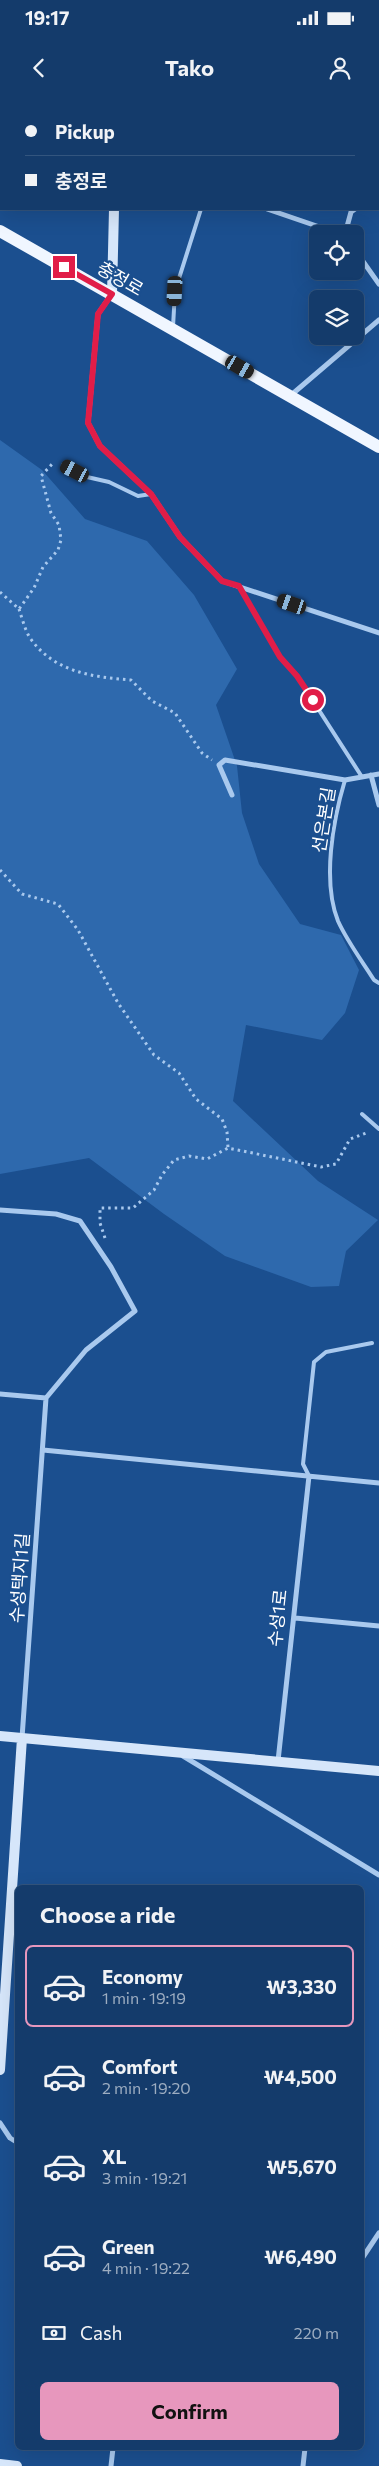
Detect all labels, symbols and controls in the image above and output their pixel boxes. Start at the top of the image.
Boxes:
text: 19:17 [25,6,69,29]
icon: back [25,54,53,82]
text: Tako [165,54,214,81]
icon: person [326,54,354,82]
text: Pickup [55,120,115,143]
text: 충정로 [55,169,107,192]
map controls [309,225,364,345]
button: locate [309,225,364,280]
route end [53,256,75,278]
street label: 충정로 [93,256,148,300]
car [166,276,183,306]
button: layers [309,290,364,345]
car [223,353,256,381]
car [58,458,91,484]
car [275,592,308,616]
route start [302,689,324,711]
street label: 선은본길 [307,785,339,854]
street label: 수성택지1길 [5,1532,33,1624]
street label: 수성1로 [263,1588,291,1648]
text: Choose a ride [40,1901,175,1928]
icon: car [42,1964,87,2009]
text: Economy [102,1965,183,1988]
text: ₩3,330 [266,1975,337,1998]
text: 1 min · 19:19 [102,1988,186,2007]
icon: car [42,2054,87,2099]
text: Comfort [102,2055,178,2078]
text: ₩4,500 [264,2065,337,2088]
text: 2 min · 19:20 [102,2078,191,2097]
icon: car [42,2144,87,2189]
text: XL [102,2145,127,2168]
text: ₩5,670 [267,2155,337,2178]
text: 3 min · 19:21 [102,2168,187,2187]
icon: car [42,2234,87,2279]
text: Green [102,2235,154,2258]
text: ₩6,490 [264,2245,337,2268]
text: 4 min · 19:22 [102,2258,190,2277]
icon: cash [40,2319,68,2347]
text: Cash [80,2321,122,2344]
text: 220 m [294,2323,339,2342]
button: Confirm [40,2382,339,2440]

